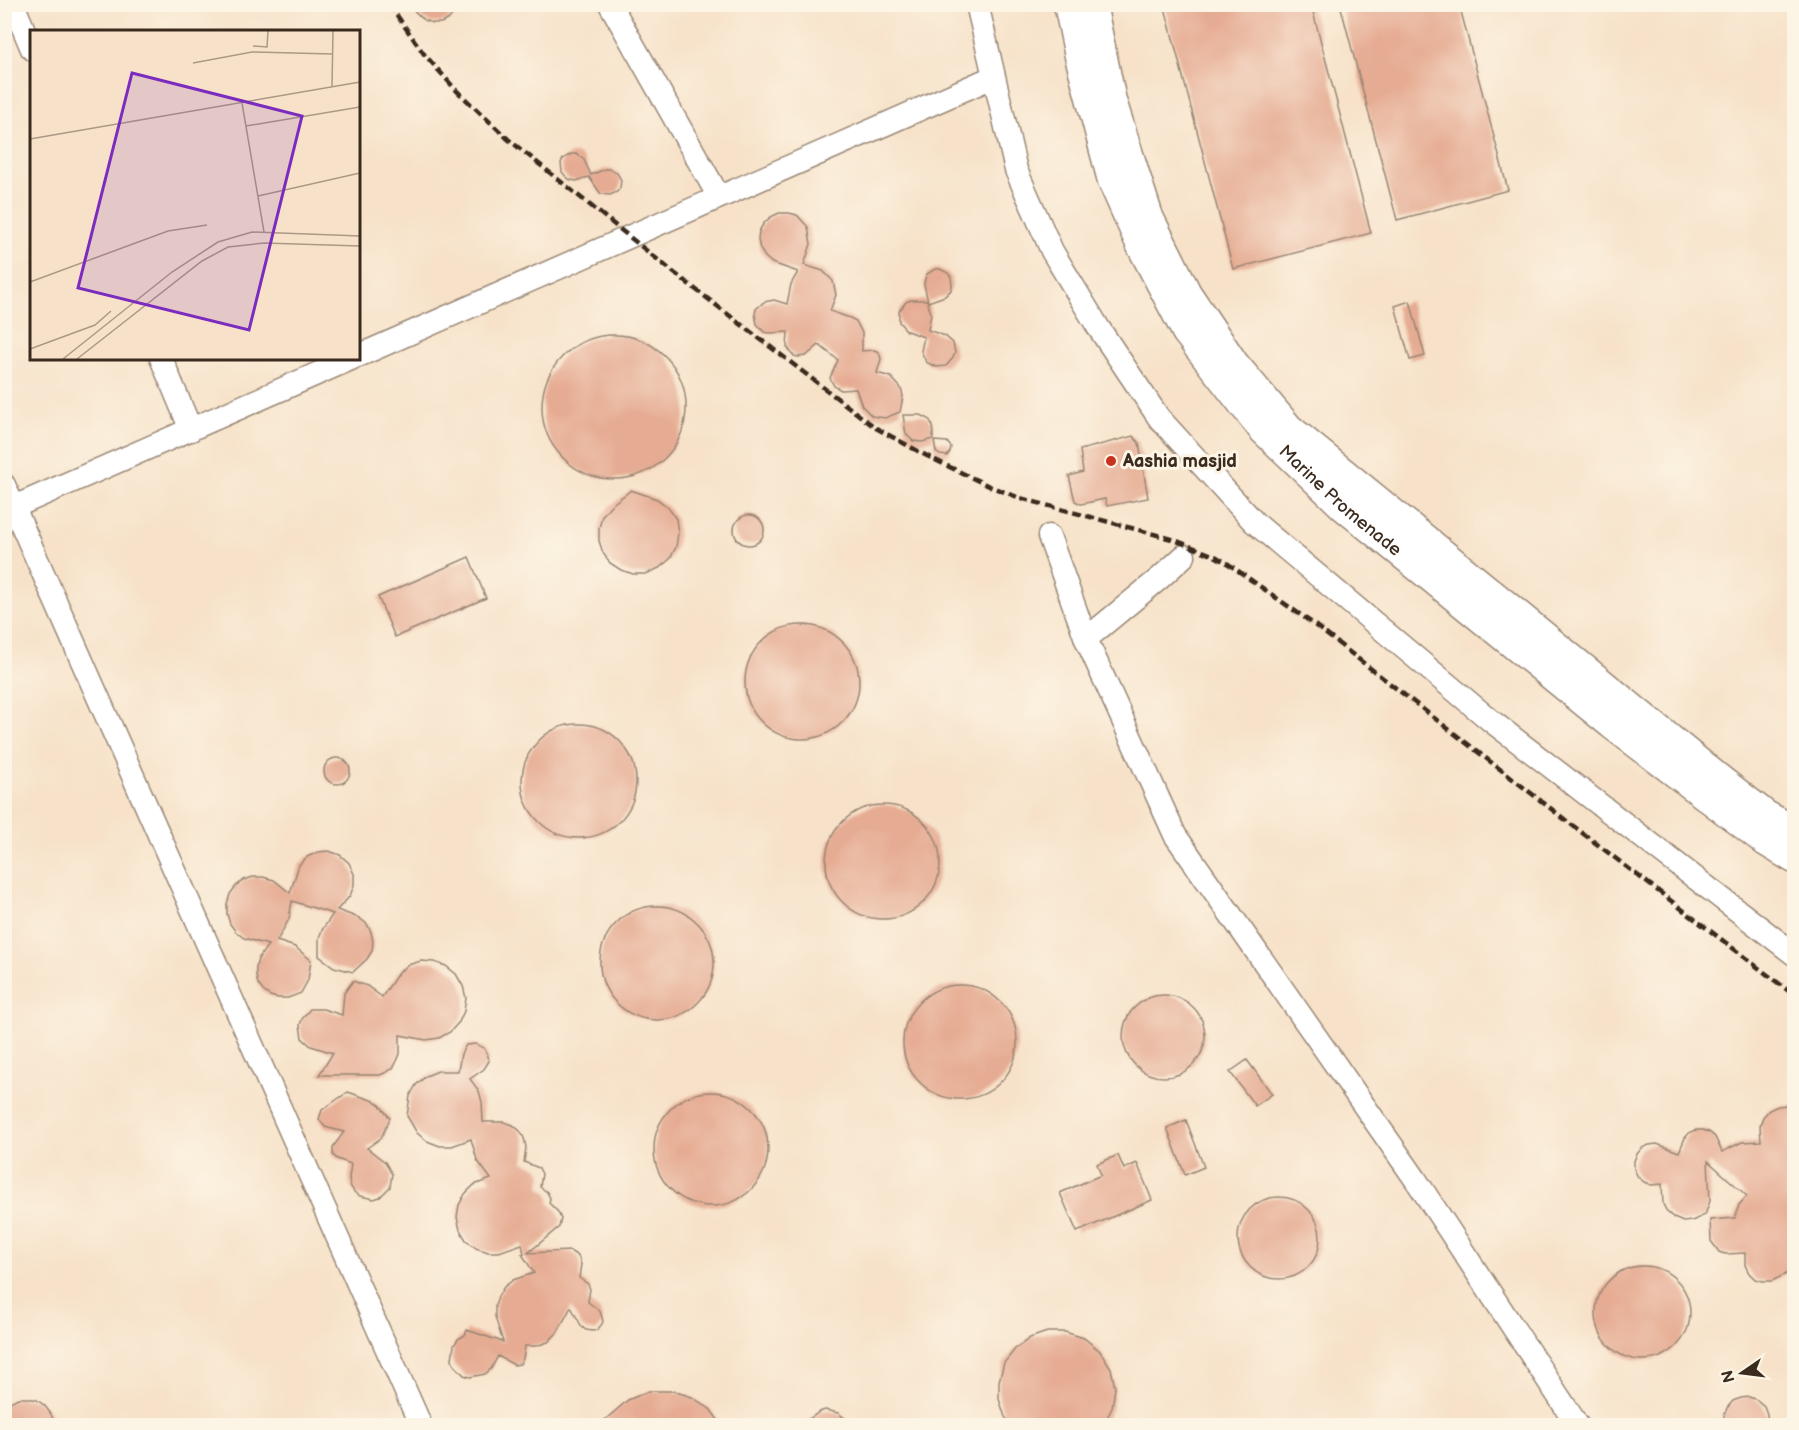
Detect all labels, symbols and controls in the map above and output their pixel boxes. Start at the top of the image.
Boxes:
inset map [30,30,360,360]
street label: Marine Promenade [1275,440,1406,560]
place label: Aashia masjid [1122,451,1237,472]
marker: Aashia masjid [1104,454,1118,468]
north arrow [1712,1343,1772,1403]
text: N [1718,1368,1740,1384]

